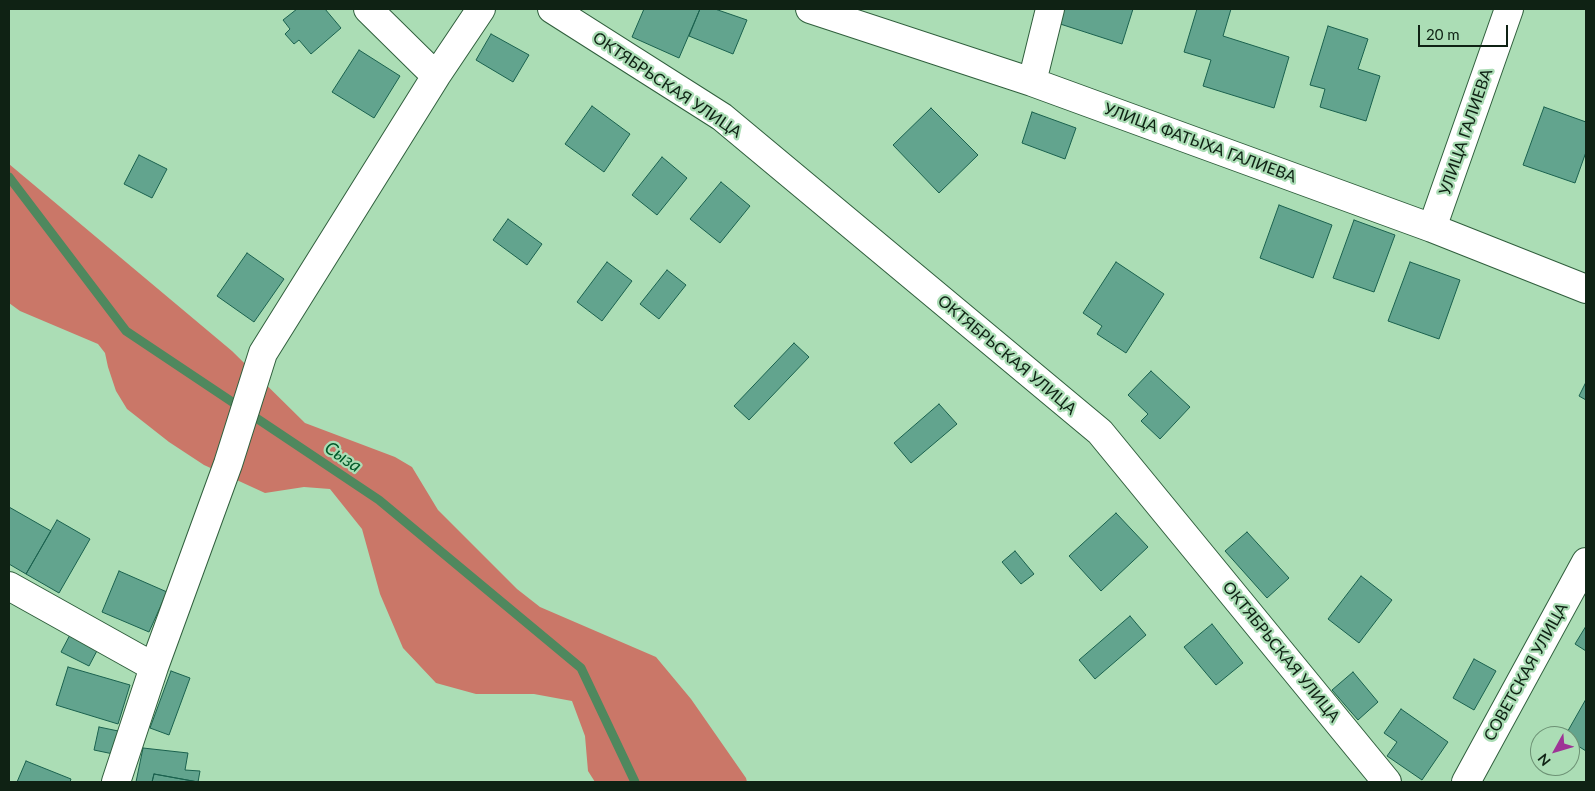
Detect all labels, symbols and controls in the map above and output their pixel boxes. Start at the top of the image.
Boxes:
scale bar [1420,15,1510,47]
text: 20 m [1426,25,1460,43]
street label: ОКТЯБРЬСКАЯ УЛИЦА [589,28,745,142]
street label: УЛИЦА ГАЛИЕВА [1435,66,1497,198]
street label: УЛИЦА ФАТЫХА ГАЛИЕВА [1101,99,1299,187]
street label: ОКТЯБРЬСКАЯ УЛИЦА [934,291,1080,419]
water label: Сыза [321,437,365,477]
street label: ОКТЯБРЬСКАЯ УЛИЦА [1218,578,1344,726]
street label: СОВЕТСКАЯ УЛИЦА [1480,600,1572,744]
north arrow [1530,726,1580,776]
text: N [1534,751,1554,770]

